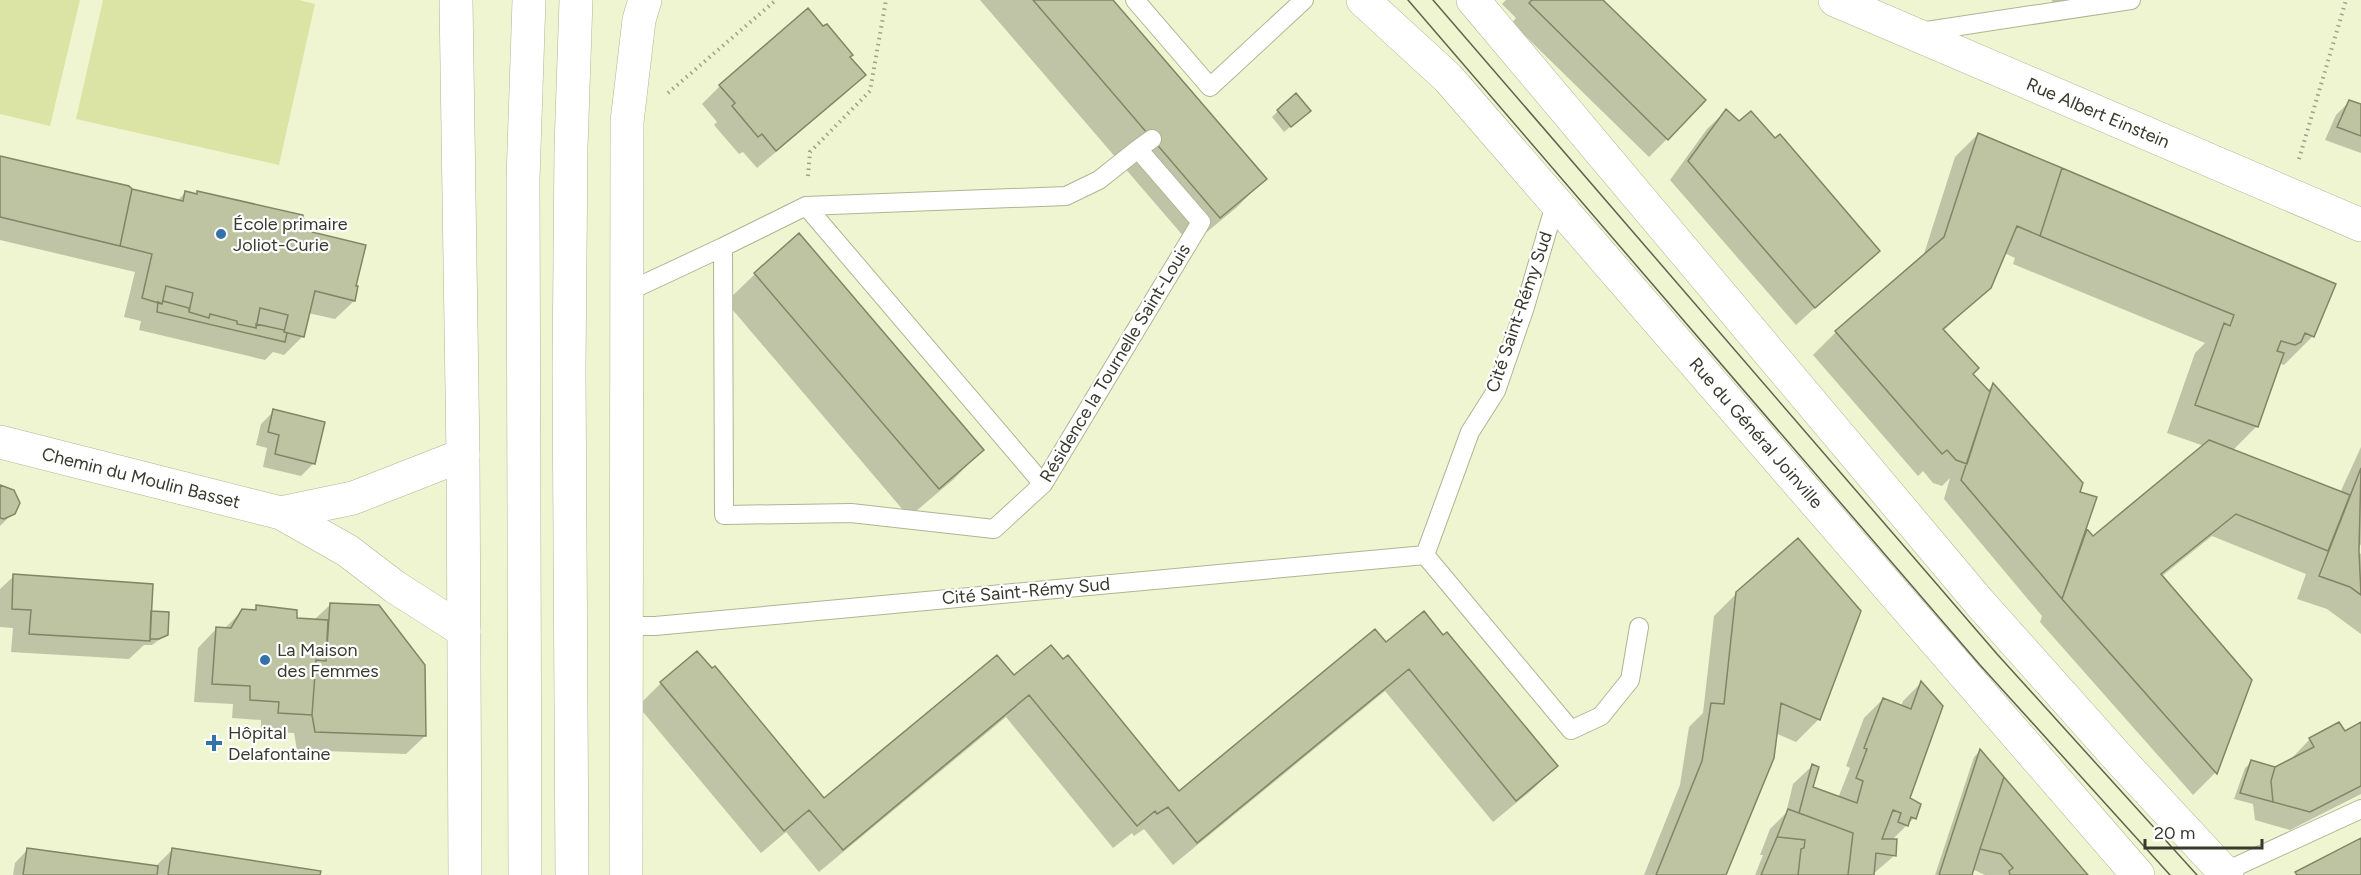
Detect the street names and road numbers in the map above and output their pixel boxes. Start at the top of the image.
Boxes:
street label: Rue Albert Einstein [2023,73,2173,153]
street label: Cité Saint-Rémy Sud [1481,229,1557,395]
street label: Résidence la Tournelle Saint-Louis [1035,240,1195,486]
street label: Rue du Général Joinville [1684,353,1828,513]
street label: Chemin du Moulin Basset [39,443,243,513]
street label: Cité Saint-Rémy Sud [941,573,1111,609]

